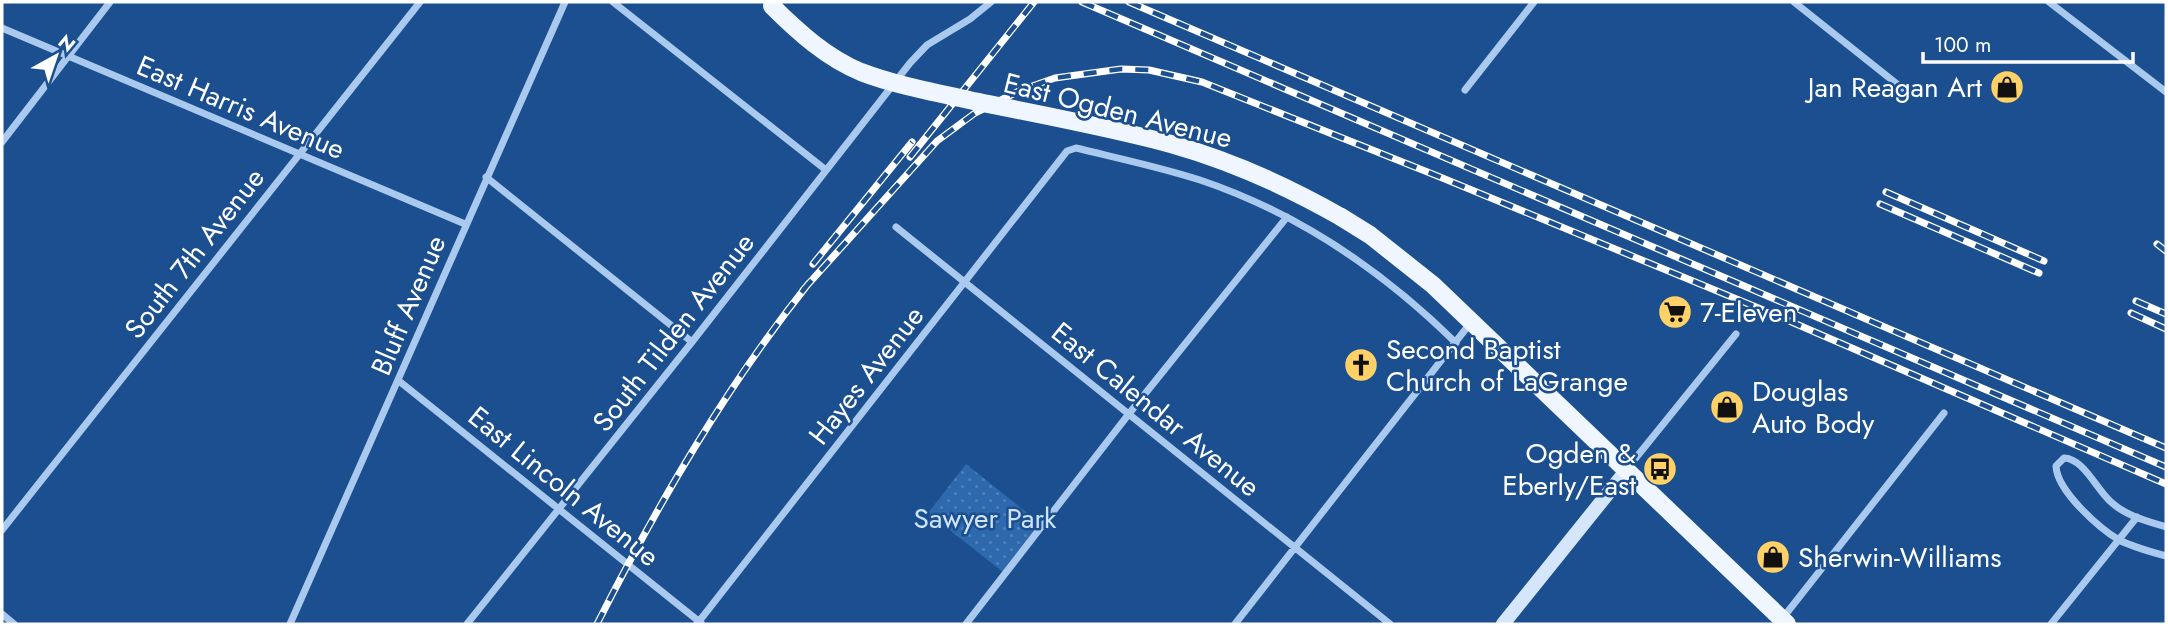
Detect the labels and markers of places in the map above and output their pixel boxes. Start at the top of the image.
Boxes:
place label: Jan Reagan Art [1804,67,1982,108]
shop icon: Jan Reagan Art [1988,68,2026,106]
place label: 7-Eleven [1700,292,1797,333]
supermarket icon: 7-Eleven [1656,293,1694,331]
place label: Second Baptist Church of LaGrange [1386,329,1628,402]
church icon: Second Baptist Church of LaGrange [1342,346,1380,384]
place label: Douglas Auto Body [1752,371,1875,444]
shop icon: Douglas Auto Body [1708,388,1746,426]
place label: Ogden & Eberly/East [1502,433,1636,506]
bus stop icon: Ogden & Eberly/East [1641,450,1679,488]
place label: Sherwin-Williams [1798,537,2002,578]
shop icon: Sherwin-Williams [1754,538,1792,576]

